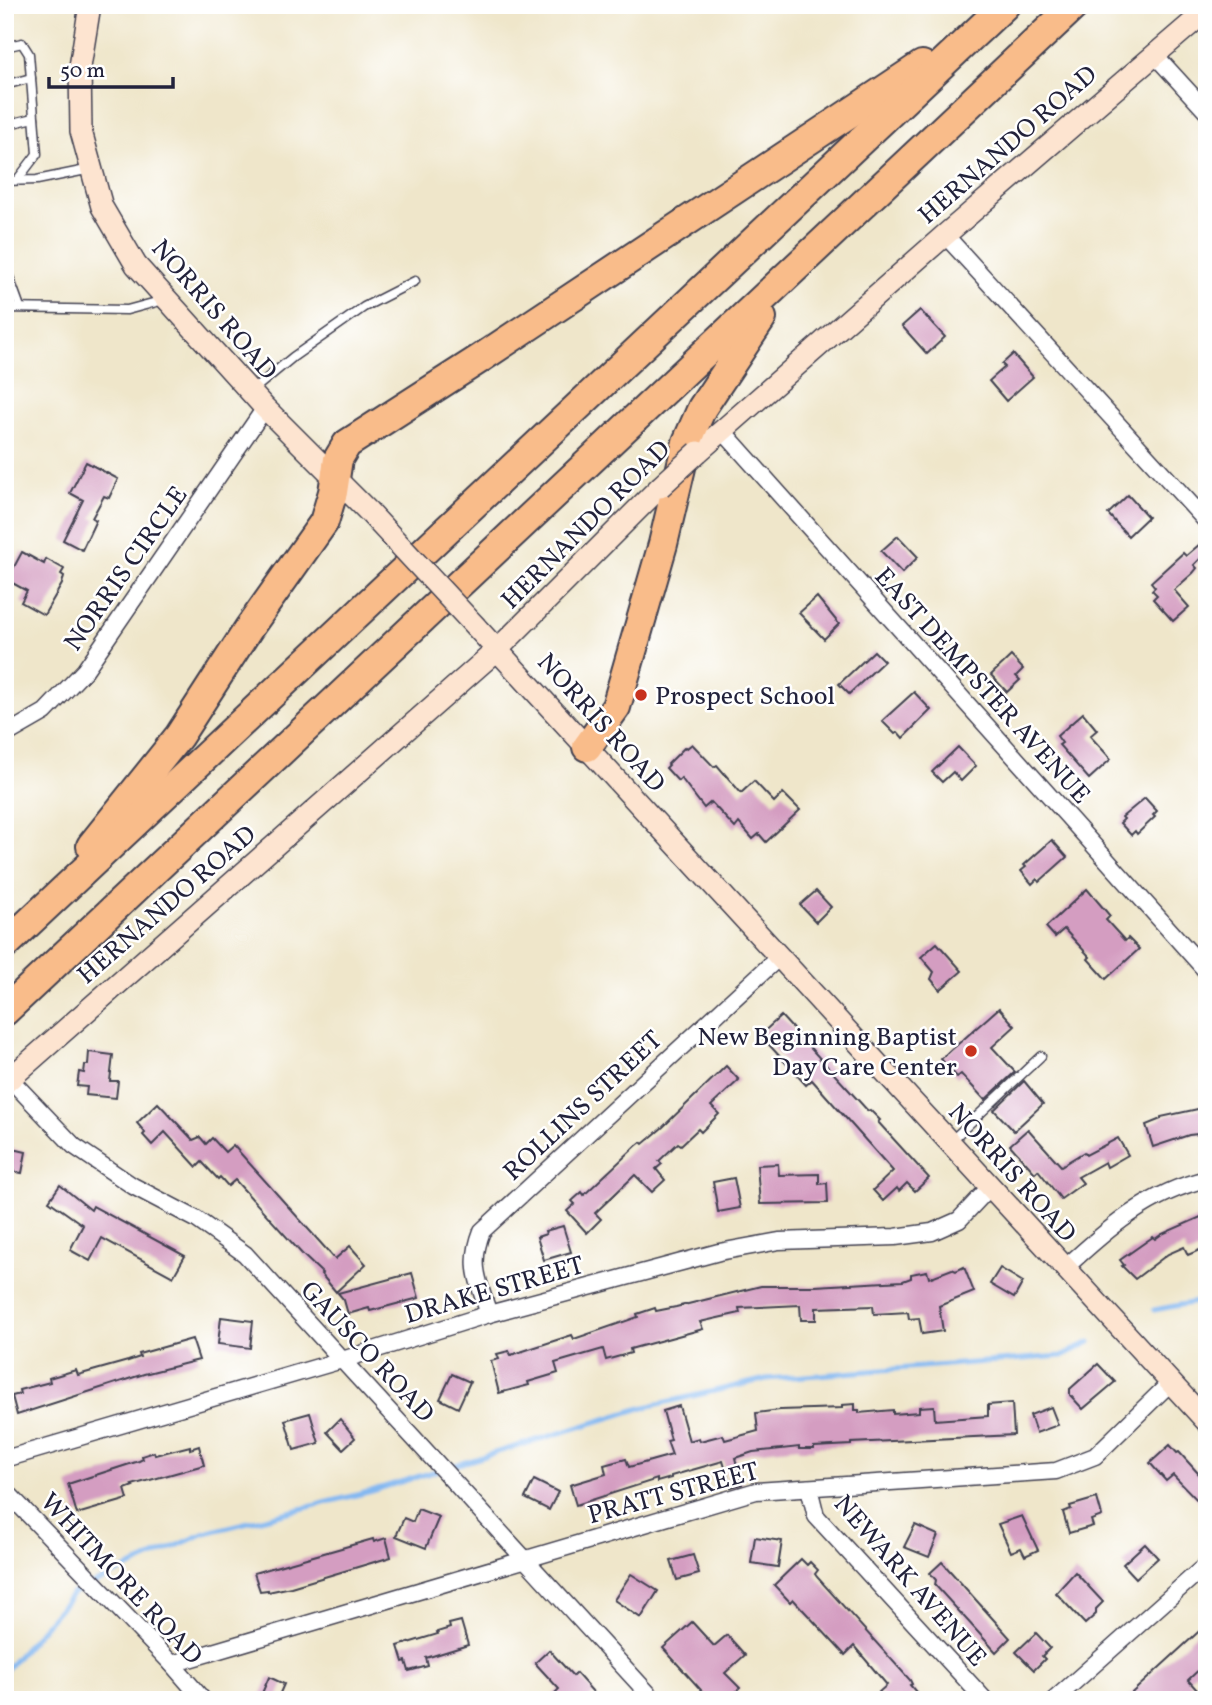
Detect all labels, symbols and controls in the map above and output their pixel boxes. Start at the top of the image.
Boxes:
scale bar [49,46,173,90]
text: 50 m [60,57,105,86]
street label: HERNANDO ROAD [911,58,1105,233]
street label: NORRIS ROAD [142,232,285,389]
street label: HERNANDO ROAD [494,433,679,618]
street label: NORRIS CIRCLE [56,479,197,659]
street label: EAST DEMPSTER AVENUE [865,560,1098,813]
street label: NORRIS ROAD [528,646,673,801]
place label: Prospect School [655,679,835,715]
marker: Prospect School [633,687,649,703]
street label: HERNANDO ROAD [70,818,264,993]
place label: New Beginning Baptist Day Care Center [697,1020,957,1086]
street label: ROLLINS STREET [496,1023,671,1190]
marker: New Beginning Baptist Day Care Center [963,1043,979,1059]
street label: NORRIS ROAD [939,1096,1084,1251]
street label: DRAKE STREET [401,1248,588,1334]
street label: GAUSCO ROAD [291,1274,442,1431]
street label: PRATT STREET [584,1454,763,1534]
street label: WHITMORE ROAD [31,1485,210,1673]
street label: NEWARK AVENUE [825,1488,994,1675]

